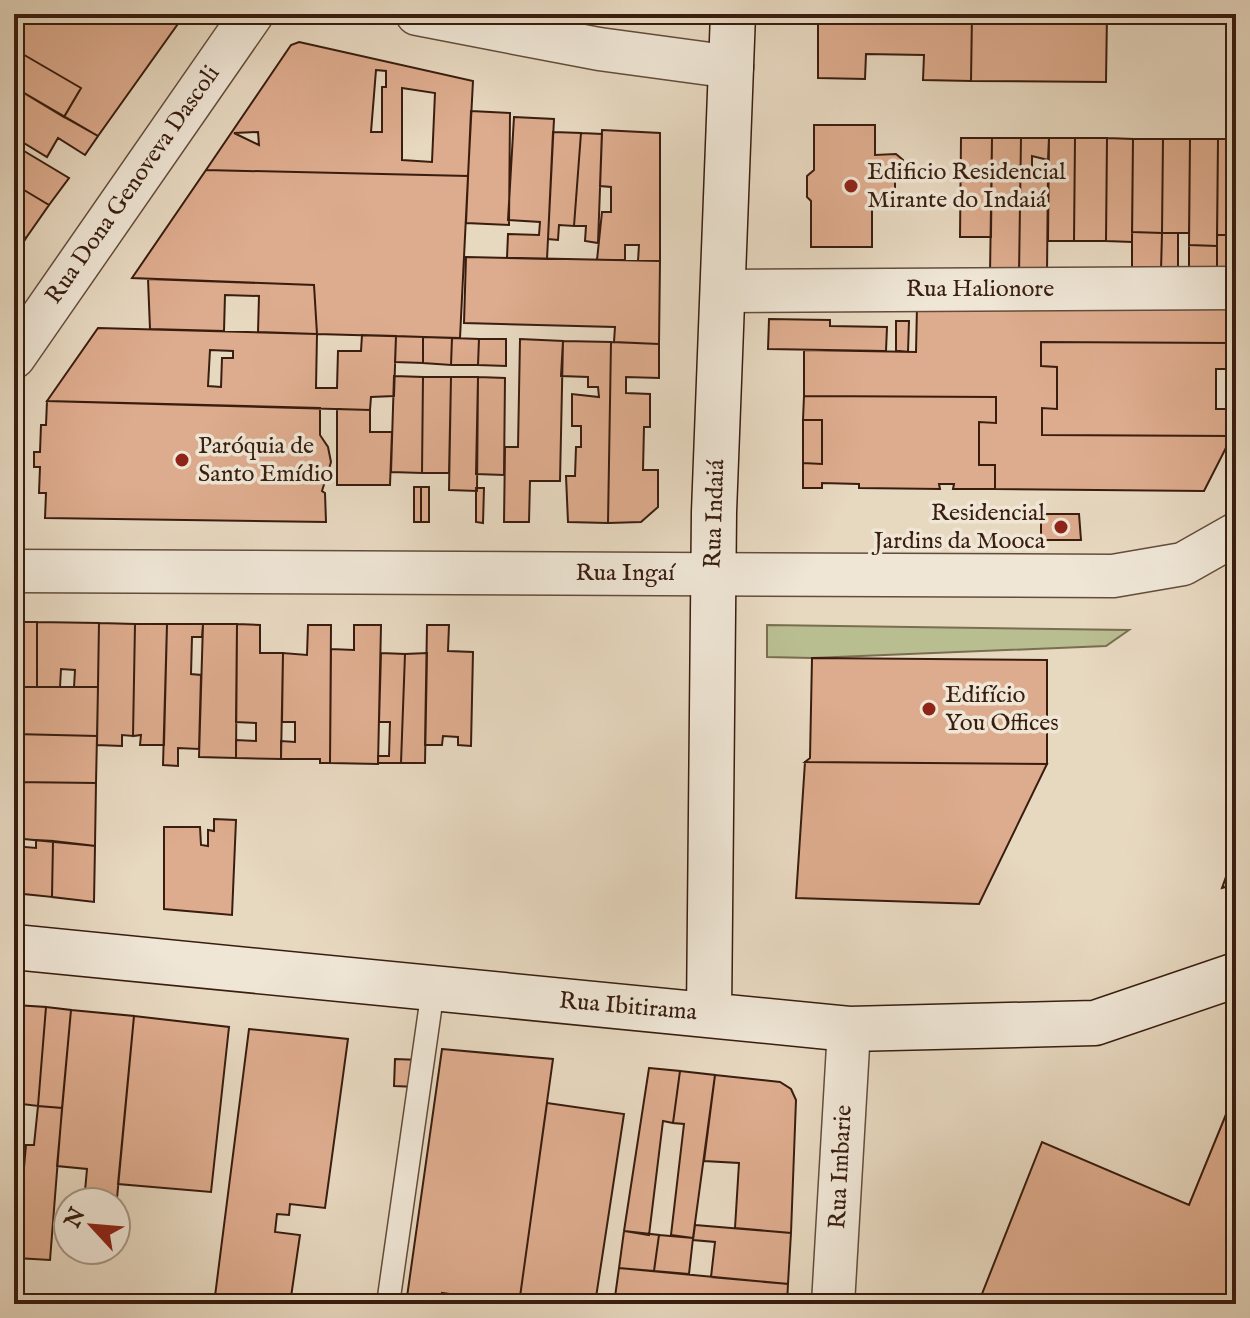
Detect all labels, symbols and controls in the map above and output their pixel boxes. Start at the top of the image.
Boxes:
street label: Rua Dona Genoveva Dascoli [39,60,227,310]
place label: Edificio Residencial Mirante do Indaiá [867,157,1066,216]
marker: Edificio Residencial Mirante do Indaiá [842,177,860,195]
street label: Rua Halionore [906,274,1054,305]
place label: Paróquia de Santo Emídio [198,431,333,490]
marker: Paróquia de Santo Emídio [173,451,191,469]
street label: Rua Indaiá [698,458,732,569]
place label: Residencial Jardins da Mooca [871,498,1046,557]
marker: Residencial Jardins da Mooca [1052,518,1070,536]
street label: Rua Ingaí [575,558,676,589]
place label: Edifício You Offices [945,680,1059,739]
marker: Edifício You Offices [920,700,938,718]
street label: Rua Ibitirama [558,986,699,1029]
street label: Rua Imbarie [822,1104,860,1230]
north arrow [52,1186,132,1266]
text: N [59,1203,93,1234]

